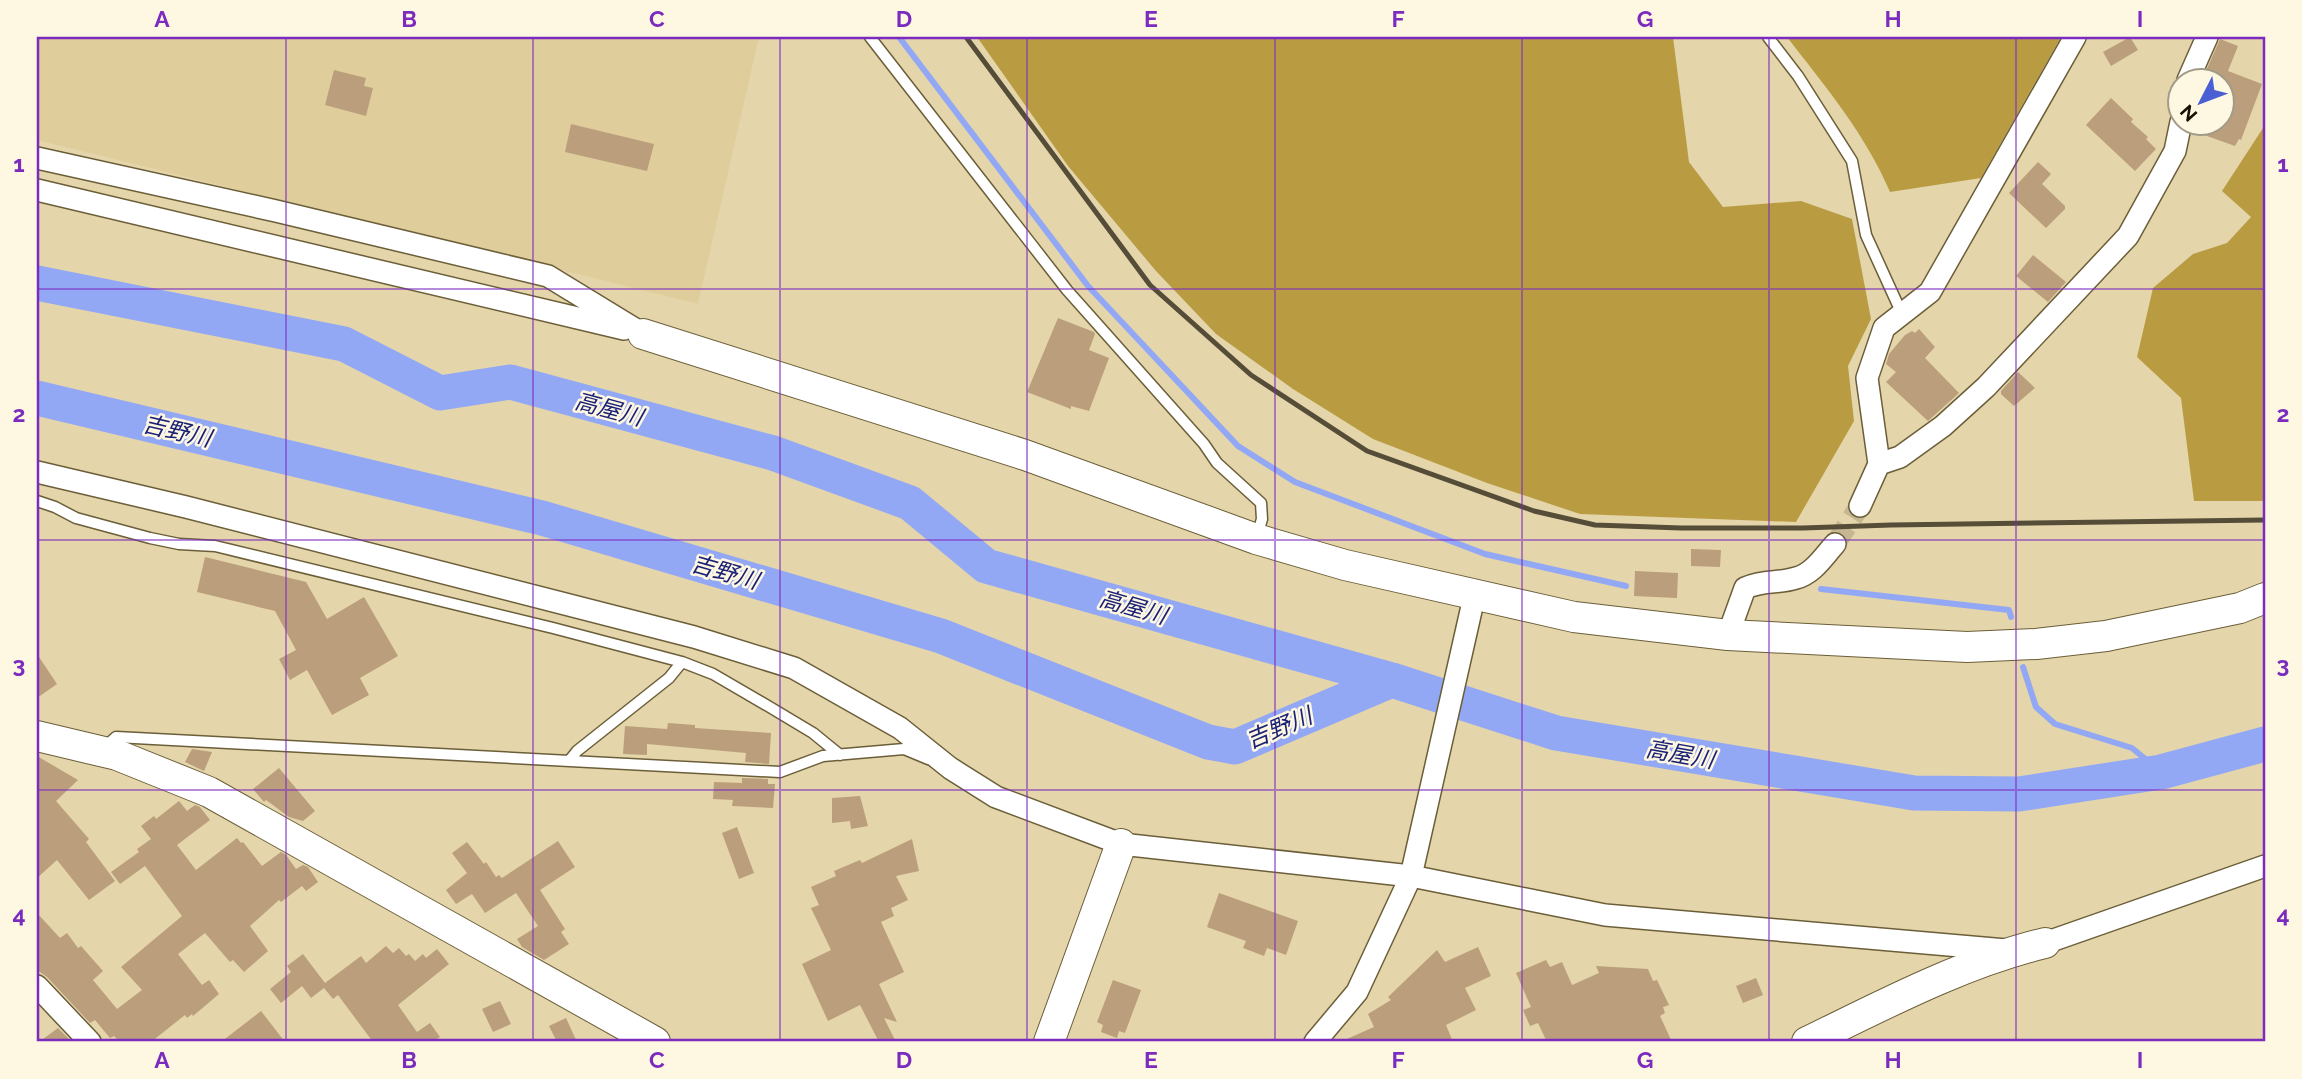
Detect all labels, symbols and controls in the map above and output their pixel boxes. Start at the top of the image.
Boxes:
text: A [154,5,170,32]
text: B [401,5,417,32]
text: C [649,5,665,32]
text: D [896,5,912,32]
text: E [1144,5,1158,32]
text: F [1391,5,1405,32]
text: G [1637,5,1653,32]
text: H [1884,5,1902,32]
text: I [2137,5,2143,32]
north arrow [2166,66,2236,136]
text: N [2175,101,2201,126]
text: 1 [13,150,25,177]
text: 1 [2277,150,2289,177]
water label: 高屋川 [572,387,649,431]
text: 2 [13,400,25,427]
text: 2 [2277,400,2289,427]
water label: 吉野川 [140,410,217,452]
water label: 吉野川 [688,549,765,595]
water label: 高屋川 [1096,584,1173,630]
text: 3 [13,651,25,678]
text: 3 [2277,651,2289,678]
water label: 吉野川 [1242,700,1319,753]
water label: 高屋川 [1644,734,1719,773]
text: 4 [12,901,26,928]
text: 4 [2276,901,2290,928]
text: A [154,1046,170,1073]
text: B [401,1046,417,1073]
text: C [649,1046,665,1073]
text: D [896,1046,912,1073]
text: E [1144,1046,1158,1073]
text: F [1391,1046,1405,1073]
text: G [1637,1046,1653,1073]
text: H [1884,1046,1902,1073]
text: I [2137,1046,2143,1073]

